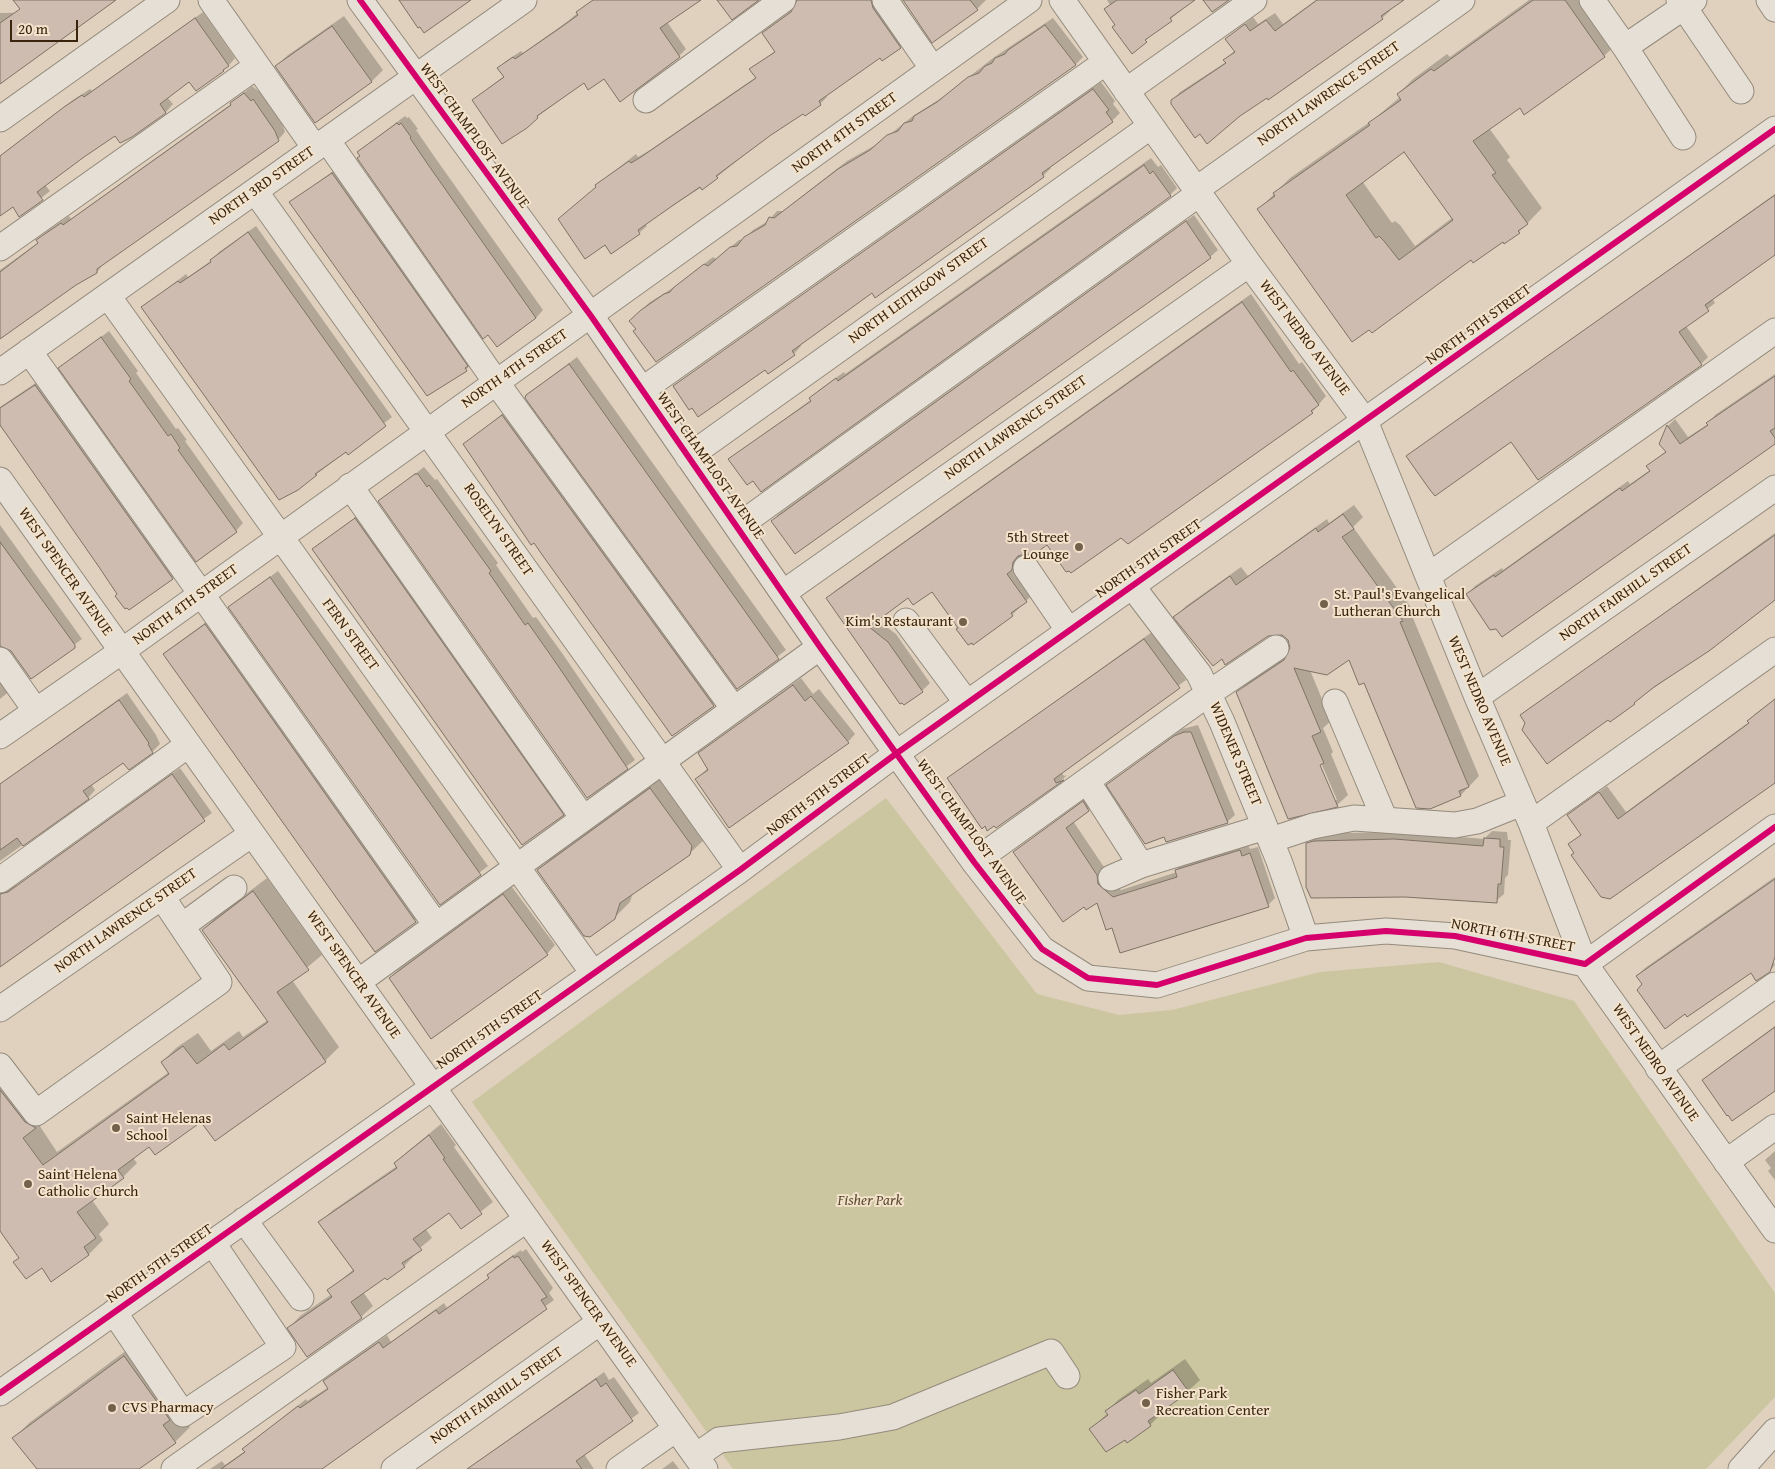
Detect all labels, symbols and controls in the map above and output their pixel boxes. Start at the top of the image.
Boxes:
scale bar [12,10,80,42]
text: 20 m [18,18,48,39]
street label: NORTH LAWRENCE STREET [1254,38,1404,150]
street label: WEST CHAMPLOST AVENUE [415,60,533,212]
street label: NORTH 4TH STREET [789,89,901,177]
street label: NORTH 3RD STREET [206,143,318,229]
street label: NORTH LEITHGOW STREET [845,234,993,348]
street label: WEST NEDRO AVENUE [1255,277,1353,399]
street label: NORTH 5TH STREET [1423,281,1535,369]
street label: NORTH 4TH STREET [458,326,572,412]
street label: NORTH LAWRENCE STREET [941,372,1091,484]
street label: WEST CHAMPLOST AVENUE [652,389,768,543]
street label: ROSELYN STREET [459,480,537,580]
street label: WEST SPENCER AVENUE [14,504,116,640]
street label: NORTH 5TH STREET [1092,516,1206,602]
place label: 5th Street Lounge [1007,529,1069,564]
street label: NORTH FAIRHILL STREET [1556,540,1696,646]
marker: 5th Street Lounge [1073,541,1085,553]
street label: NORTH 4TH STREET [130,561,242,649]
place label: St. Paul's Evangelical Lutheran Church [1334,586,1465,621]
street label: FERN STREET [318,595,382,675]
marker: St. Paul's Evangelical Lutheran Church [1318,598,1330,610]
place label: Kim's Restaurant [846,613,953,631]
marker: Kim's Restaurant [957,616,969,628]
street label: WEST NEDRO AVENUE [1443,633,1515,769]
street label: WIDENER STREET [1205,699,1265,809]
street label: NORTH 5TH STREET [763,750,875,840]
street label: WEST CHAMPLOST AVENUE [912,756,1030,908]
street label: NORTH LAWRENCE STREET [51,865,201,977]
street label: WEST SPENCER AVENUE [302,907,404,1043]
street label: NORTH 6TH STREET [1450,915,1576,957]
street label: NORTH 5TH STREET [433,987,547,1073]
street label: WEST NEDRO AVENUE [1608,1001,1702,1125]
place label: Saint Helenas School [126,1110,211,1145]
marker: Saint Helenas School [110,1122,122,1134]
place label: Saint Helena Catholic Church [38,1166,138,1201]
marker: Saint Helena Catholic Church [22,1178,34,1190]
park label: Fisher Park [838,1192,902,1210]
street label: NORTH 5TH STREET [103,1221,217,1307]
street label: WEST SPENCER AVENUE [536,1237,640,1371]
street label: NORTH FAIRHILL STREET [427,1343,567,1449]
place label: Fisher Park Recreation Center [1156,1385,1269,1420]
marker: Fisher Park Recreation Center [1140,1397,1152,1409]
place label: CVS Pharmacy [122,1399,214,1417]
marker: CVS Pharmacy [106,1402,118,1414]

